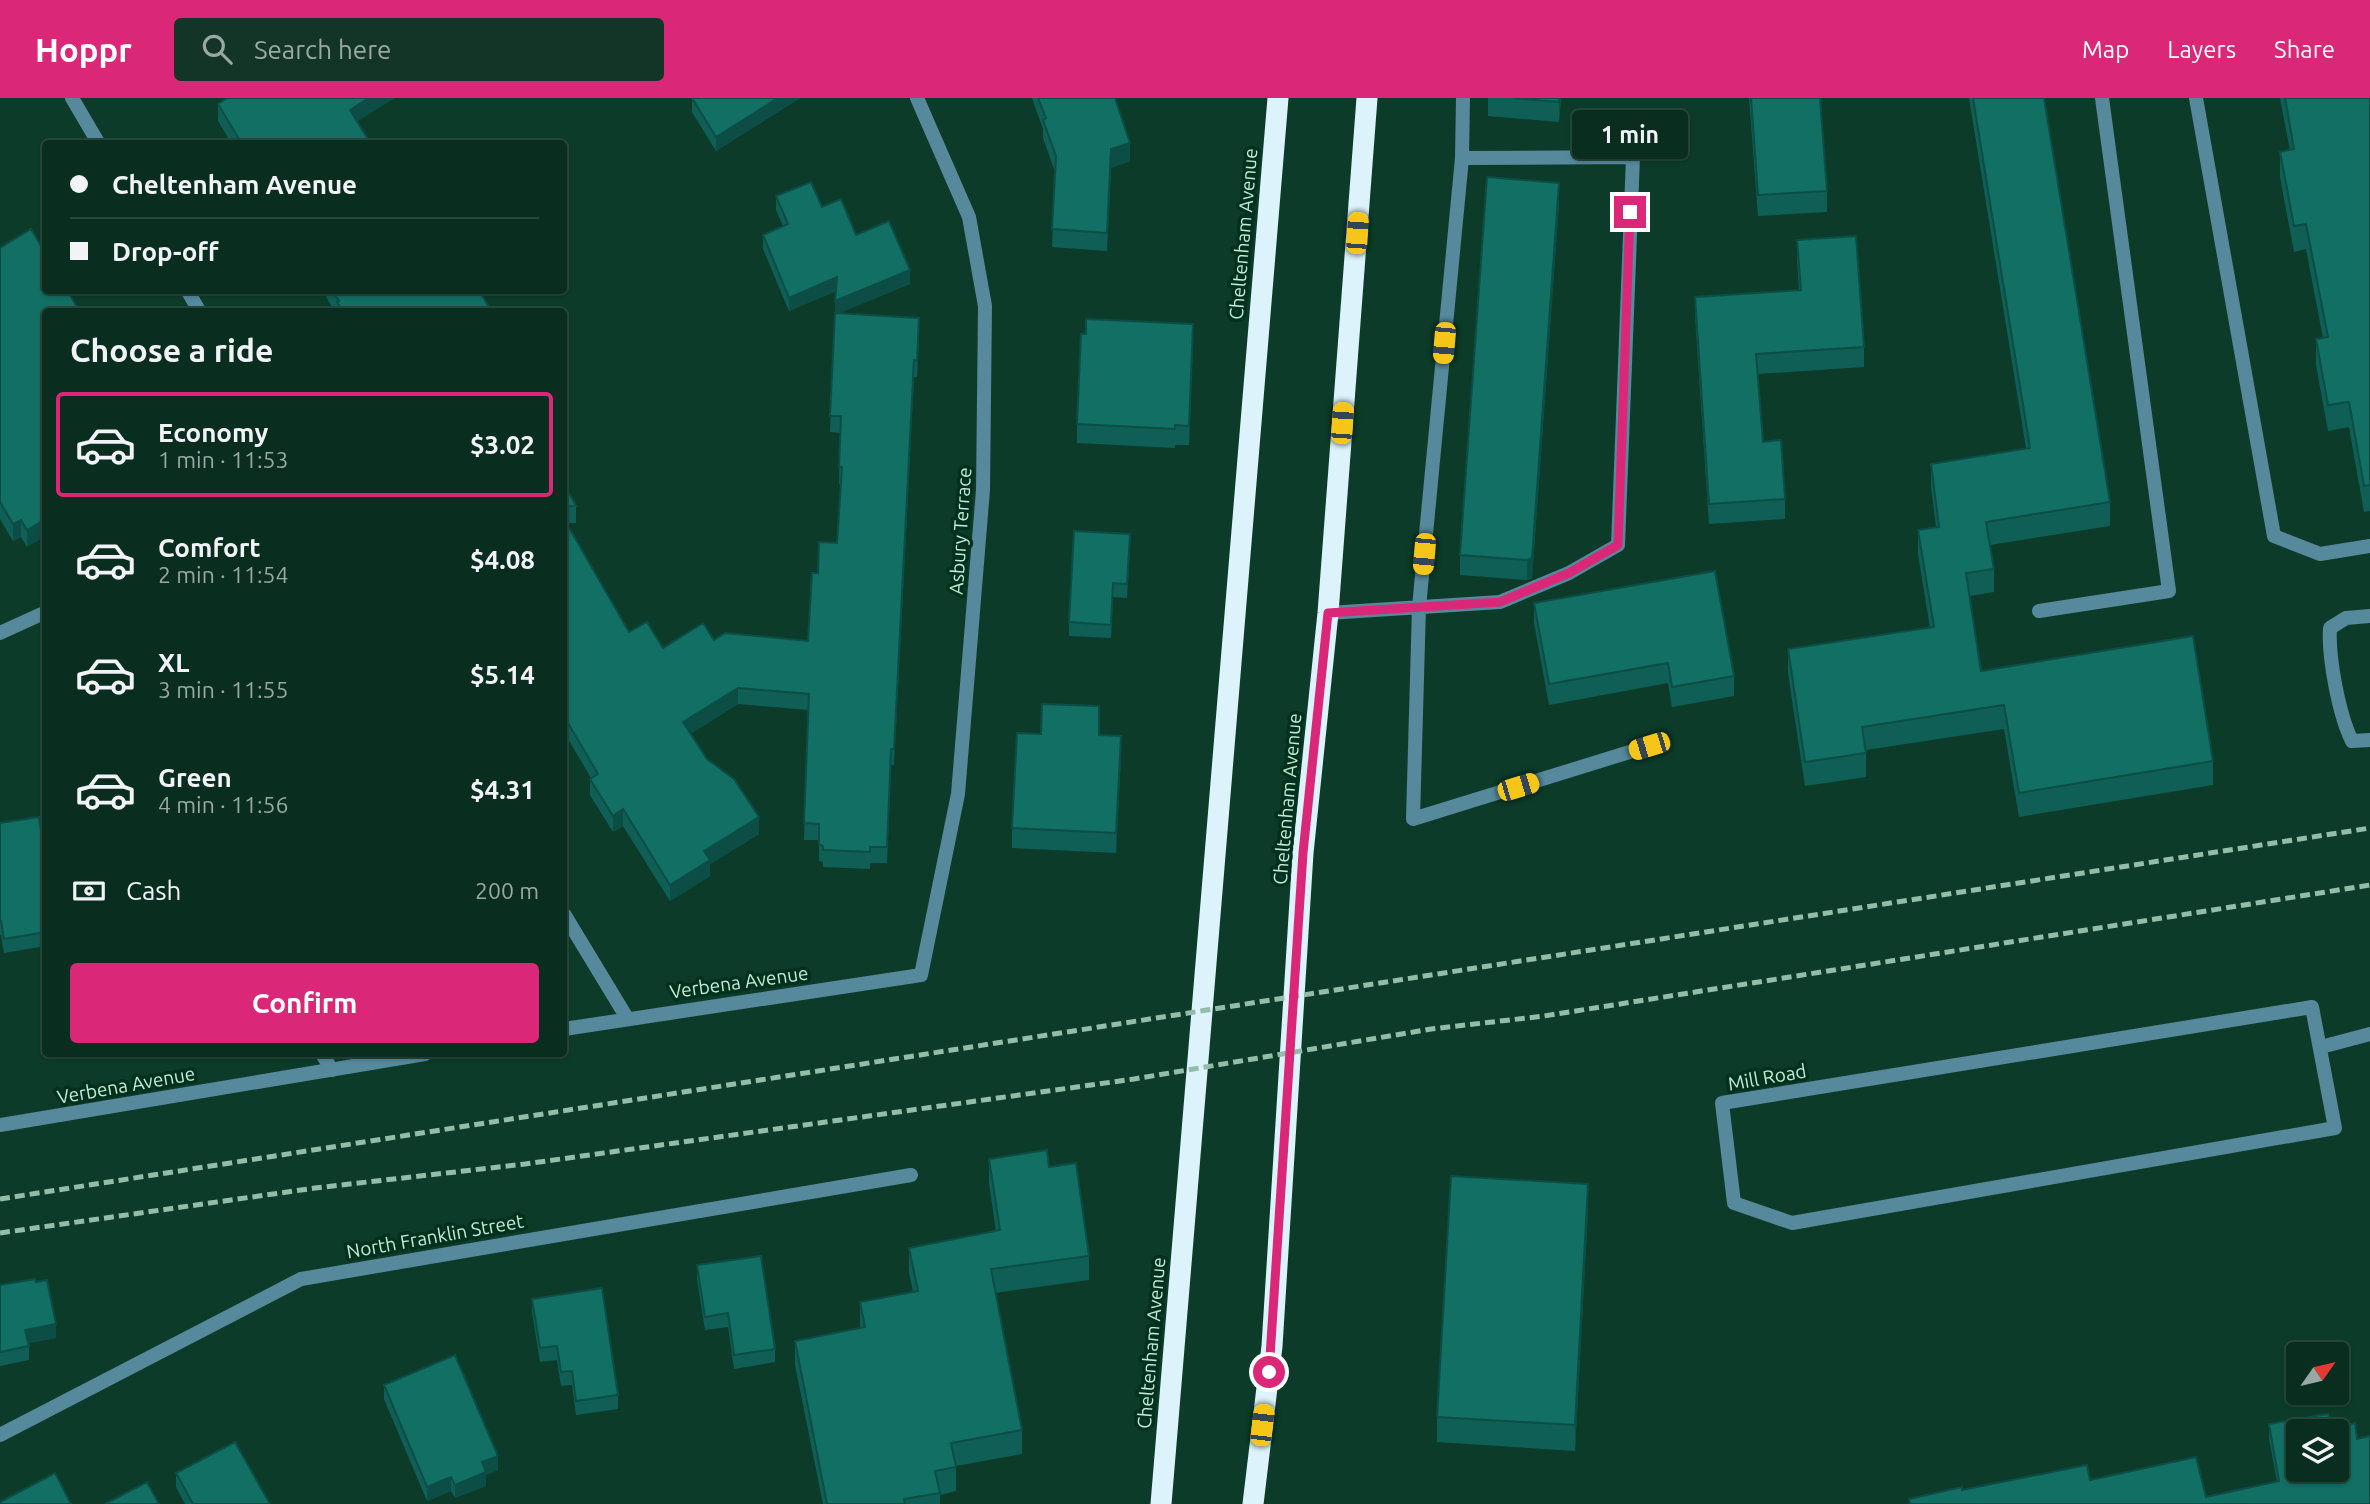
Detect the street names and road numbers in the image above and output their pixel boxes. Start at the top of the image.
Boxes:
street label: Cheltenham Avenue [1225,147,1261,321]
street label: Asbury Terrace [945,467,975,595]
street label: Cheltenham Avenue [1269,712,1305,886]
street label: Verbena Avenue [668,961,810,1003]
street label: Mill Road [1726,1059,1808,1095]
street label: Verbena Avenue [55,1062,197,1108]
street label: North Franklin Street [345,1209,526,1262]
street label: Cheltenham Avenue [1133,1256,1169,1430]

